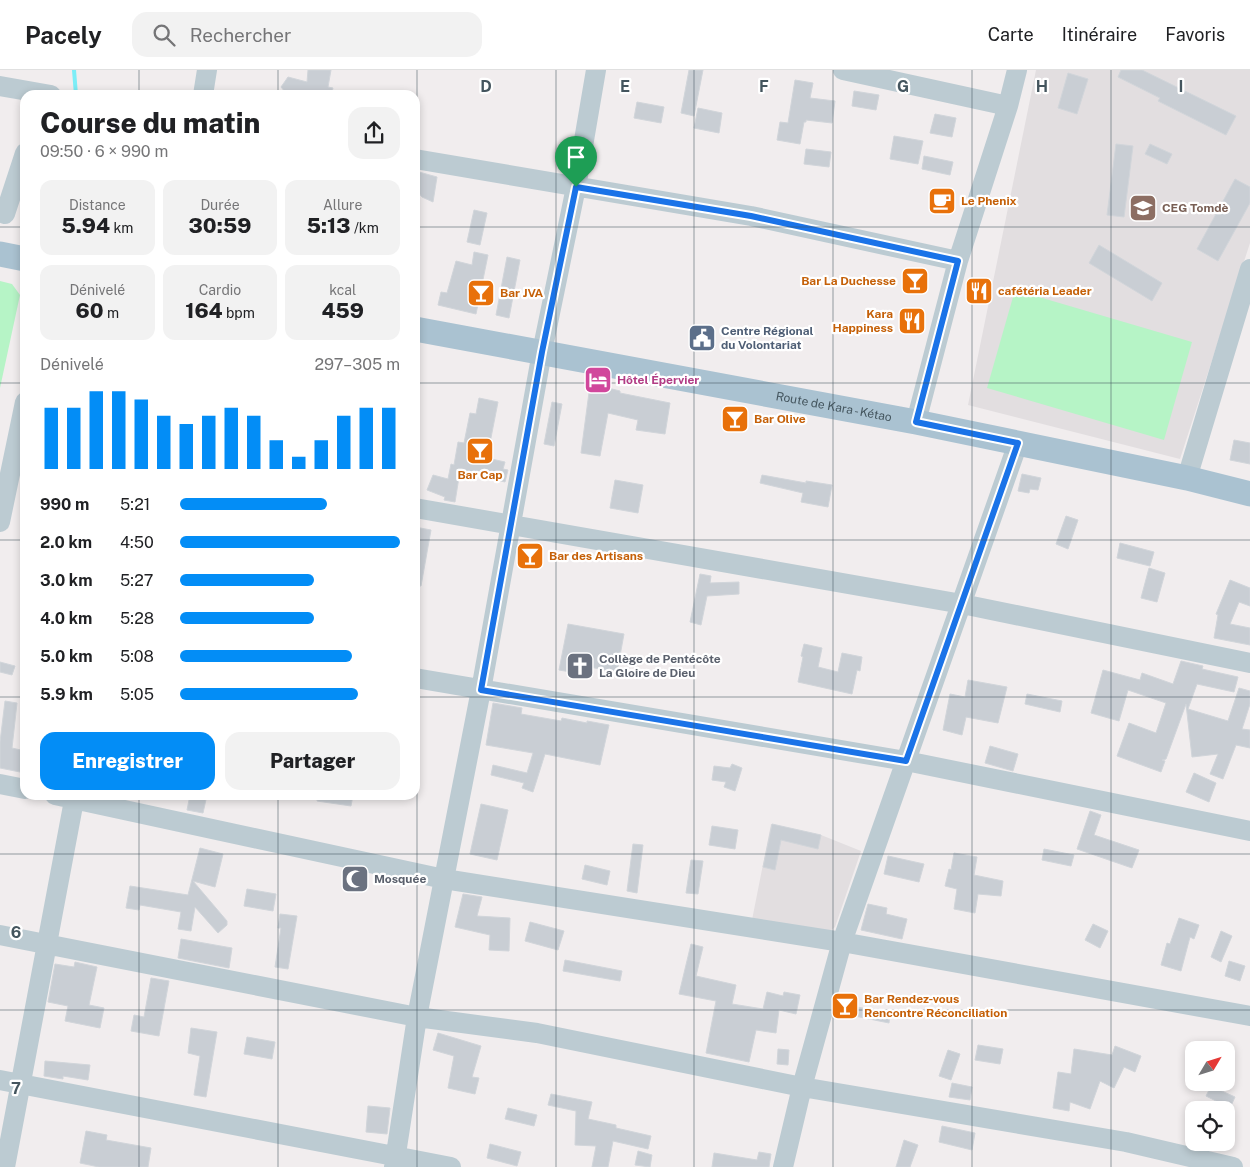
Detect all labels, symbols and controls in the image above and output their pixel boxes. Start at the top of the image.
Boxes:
search box [132,12,482,57]
text: Pacely [25,21,102,49]
icon: search [150,21,178,49]
text: Rechercher [190,24,292,46]
text: Carte [988,24,1034,45]
text: Itinéraire [1062,24,1137,45]
text: Favoris [1165,24,1225,45]
text: D [480,77,492,96]
text: E [620,77,630,96]
text: F [759,77,769,96]
text: G [897,77,909,96]
text: H [1036,77,1048,96]
text: I [1179,77,1183,96]
text: Course du matin [40,106,260,139]
button: share [348,107,400,159]
pin [555,136,597,187]
text: 09:50 · 6 × 990 m [40,142,168,161]
icon: arrive [562,143,590,171]
cafe icon: Le Phenix [927,186,957,216]
school or university icon: CEG Tomdè [1128,193,1158,223]
place label: Le Phenix [961,194,1017,208]
text: Distance [69,197,126,213]
text: Durée [200,197,240,213]
text: Allure [323,197,362,213]
place label: CEG Tomdè [1162,201,1228,215]
text: 5.94 [61,213,110,238]
text: 30:59 [189,213,251,238]
text: 5:13 [306,213,351,238]
text: km [110,220,133,236]
text: /km [351,220,379,236]
bar icon: Bar La Duchesse [900,266,930,296]
place label: Bar La Duchesse [801,274,896,288]
restaurant icon: cafétéria Leader [964,276,994,306]
bar icon: Bar JVA [466,278,496,308]
text: Dénivelé [69,282,125,298]
text: Cardio [199,282,241,298]
text: kcal [329,282,356,298]
place label: cafétéria Leader [998,284,1092,298]
place label: Bar JVA [500,286,544,300]
text: 60 [76,298,104,323]
text: 164 [185,298,223,323]
text: 459 [321,298,364,323]
text: m [104,305,119,321]
text: bpm [223,305,255,321]
restaurant icon: Kara Happiness [897,306,927,336]
place label: Kara Happiness [833,307,893,335]
public building icon: Centre Régional du Volontariat [687,323,717,353]
place label: Centre Régional du Volontariat [721,324,813,352]
text: Dénivelé [40,355,104,374]
text: 297–305 m [315,355,400,374]
hotel icon: Hôtel Épervier [583,365,613,395]
place label: Hôtel Épervier [617,373,699,387]
street label: Route de Kara - Kétao [775,389,893,424]
bar icon: Bar Olive [720,404,750,434]
place label: Bar Olive [754,412,806,426]
bar icon: Bar Cap [465,436,495,466]
place label: Bar Cap [457,468,503,482]
text: 990 m [40,495,89,514]
text: 5:21 [120,495,150,514]
text: 2.0 km [40,533,92,552]
text: 4:50 [120,533,154,552]
bar icon: Bar des Artisans [515,541,545,571]
place label: Bar des Artisans [549,549,643,563]
text: 3.0 km [40,571,92,590]
text: 5:27 [120,571,153,590]
text: 4.0 km [40,609,92,628]
text: 5:28 [120,609,154,628]
text: 5.0 km [40,647,93,666]
text: 5:08 [120,647,154,666]
church icon: Collège de Pentécôte La Gloire de Dieu [565,651,595,681]
place label: Collège de Pentécôte La Gloire de Dieu [599,652,721,680]
text: 5.9 km [40,685,93,704]
text: 5:05 [120,685,154,704]
button: Enregistrer [40,732,215,790]
button: Partager [225,732,400,790]
mosque icon: Mosquée [340,864,370,894]
place label: Mosquée [374,872,426,886]
text: 6 [11,923,21,942]
bar icon: Bar Rendez-vous Rencontre Réconciliation [830,991,860,1021]
place label: Bar Rendez-vous Rencontre Réconciliation [864,992,1007,1020]
north arrow [1185,1041,1235,1091]
map controls [1185,1041,1235,1151]
text: 7 [11,1079,21,1098]
button: locate [1185,1101,1235,1151]

